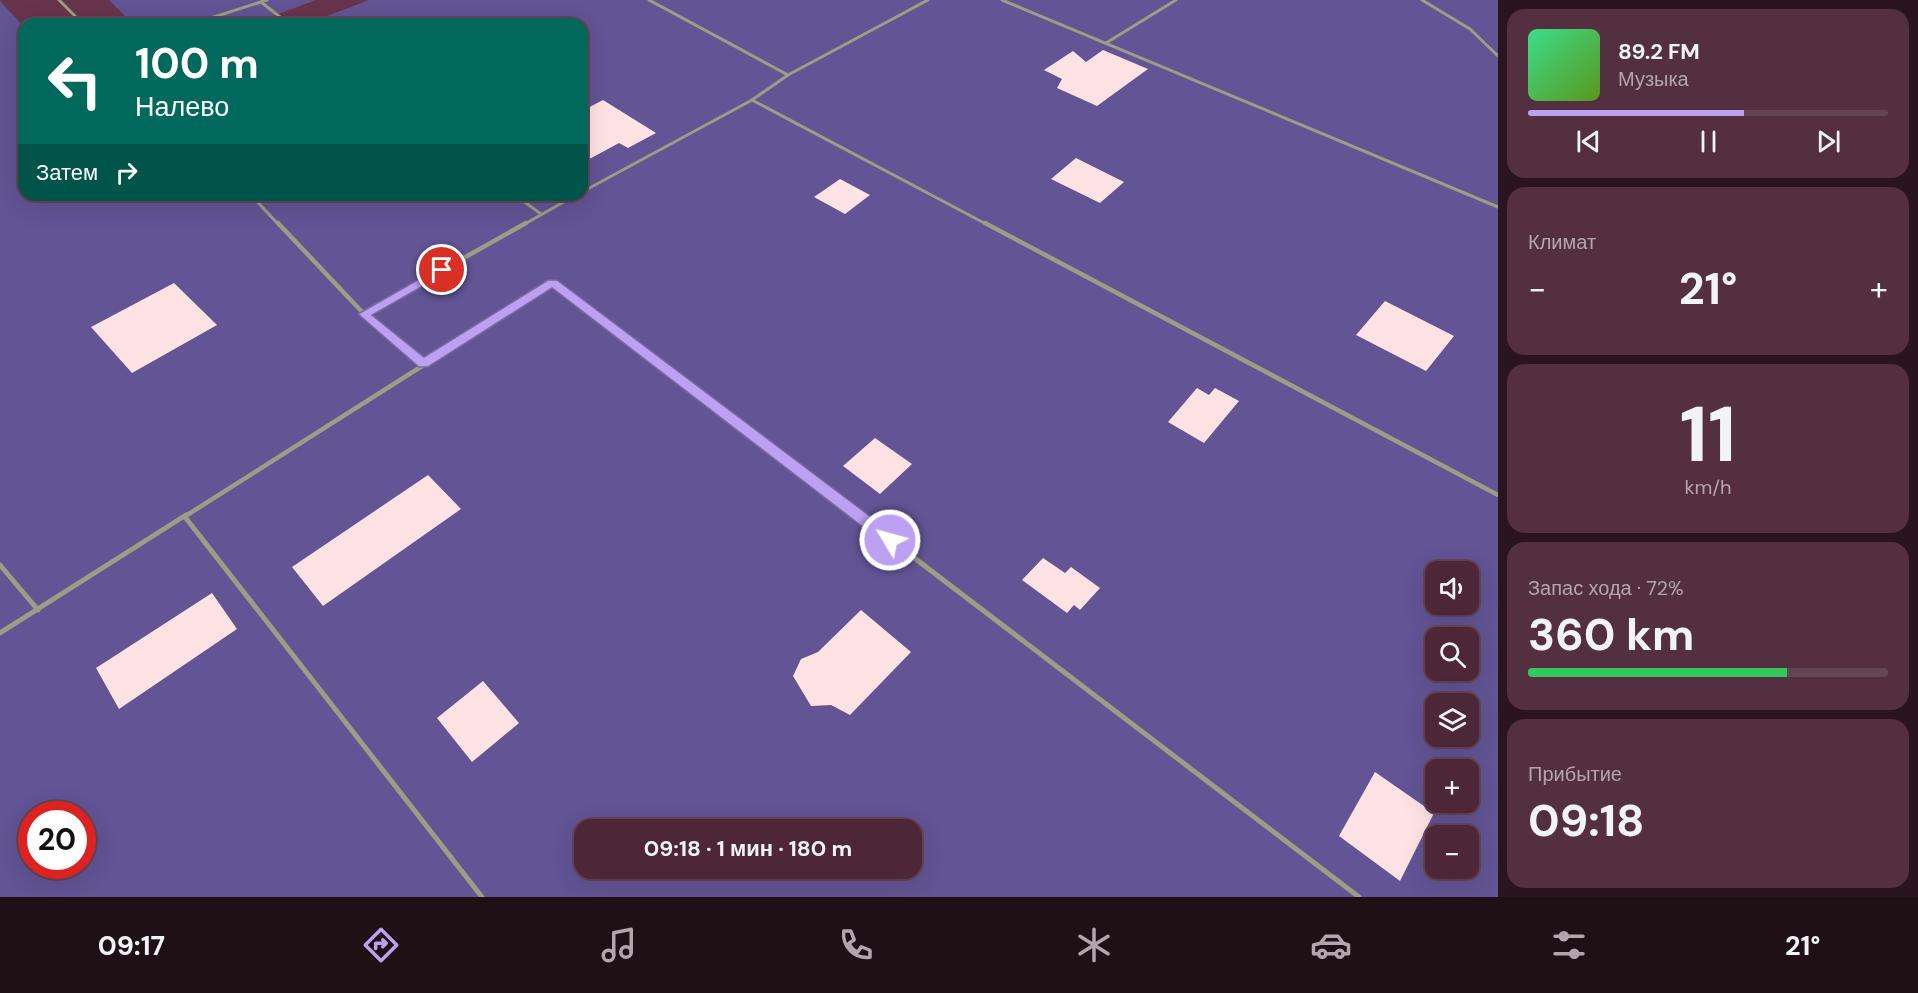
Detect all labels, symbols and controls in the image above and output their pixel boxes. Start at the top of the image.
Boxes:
text: 100 m [135,36,259,91]
text: 89.2 FM [1618,37,1700,66]
icon: left [36,42,114,120]
text: Музыка [1618,66,1689,92]
text: Налево [135,89,229,124]
icon: previous [1572,125,1605,158]
icon: pause [1692,125,1725,158]
icon: next [1812,125,1845,158]
icon: right [110,156,143,189]
text: Затем [36,158,98,187]
text: Климат [1528,229,1596,255]
pin [416,244,467,295]
icon: arrive [425,253,458,286]
text: 21° [1679,259,1737,318]
text: − [1528,267,1546,310]
text: + [1870,267,1888,310]
text: 11 [1680,384,1736,485]
text: km/h [1684,474,1732,500]
position arrow [858,508,922,572]
map controls [1425,561,1479,879]
button: sound [1425,561,1479,615]
text: Запас хода · 72% [1528,575,1684,601]
text: 360 km [1528,605,1694,664]
button: search [1425,627,1479,681]
button: layers [1425,693,1479,747]
button: + [1425,759,1479,813]
text: Прибытие [1528,761,1622,787]
text: 09:18 [1528,791,1645,850]
speed limit sign: 20 [18,801,96,879]
button: − [1425,825,1479,879]
text: 09:18 · 1 мин · 180 m [644,834,852,863]
icon: directions [360,924,402,966]
icon: music [598,924,640,966]
icon: phone [835,924,877,966]
icon: climate [1073,924,1115,966]
icon: car [1310,924,1352,966]
icon: filters [1548,924,1590,966]
text: 09:17 [98,928,165,963]
text: 21° [1785,928,1820,963]

